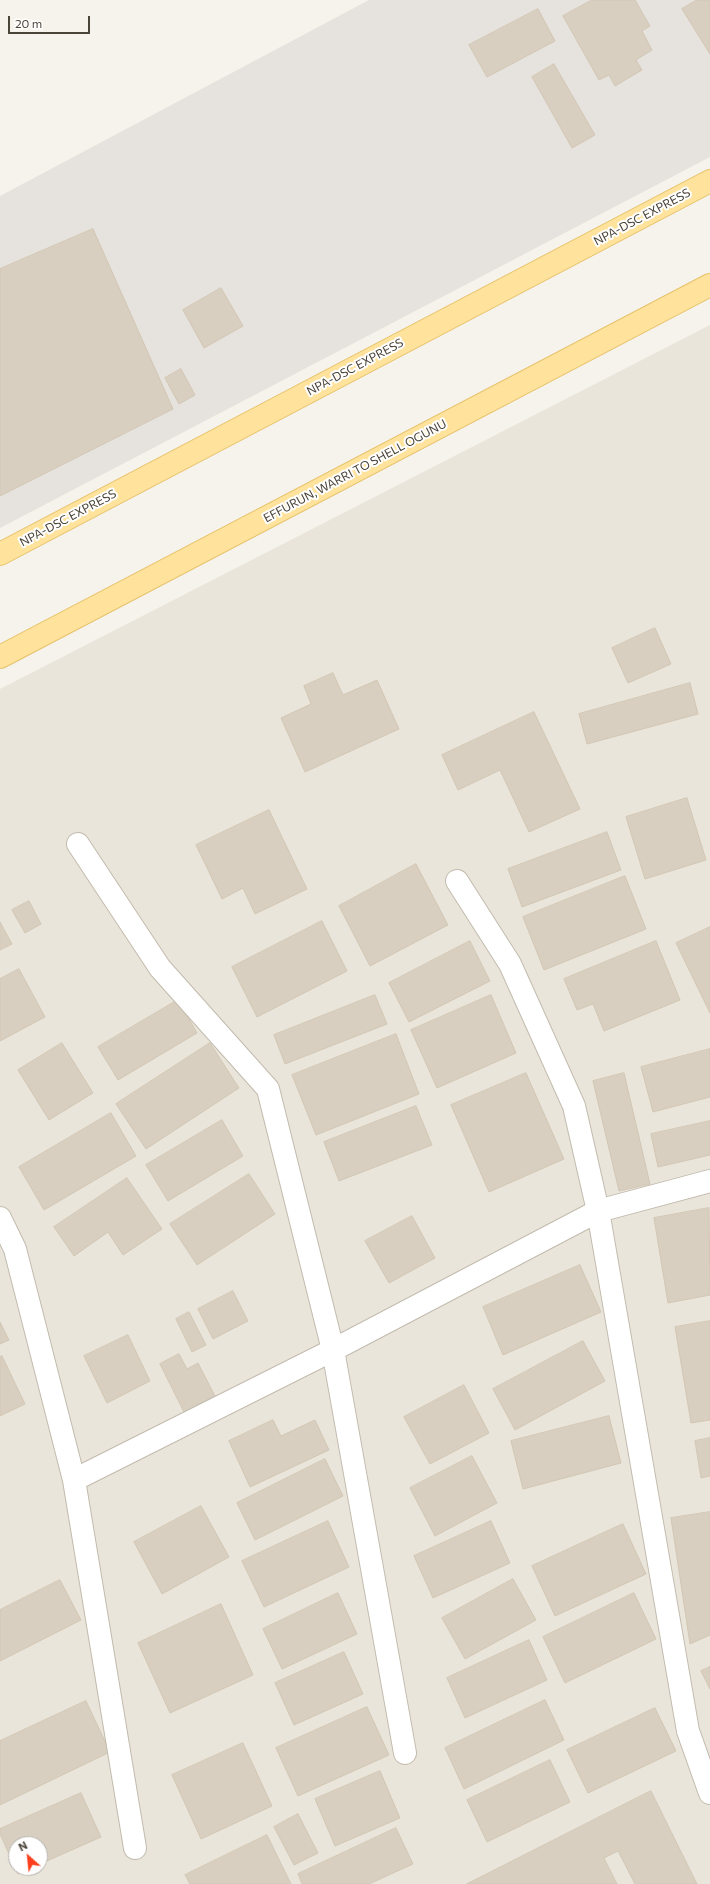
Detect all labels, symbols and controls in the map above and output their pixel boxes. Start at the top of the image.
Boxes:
scale bar [10,8,92,34]
text: 20 m [15,16,42,30]
street label: NPA-DSC EXPRESS [591,185,693,249]
street label: NPA-DSC EXPRESS [304,335,406,399]
street label: EFFURUN, WARRI TO SHELL OGUNU [261,416,449,526]
street label: NPA-DSC EXPRESS [17,486,119,550]
north arrow [8,1836,48,1876]
text: N [16,1838,29,1853]

